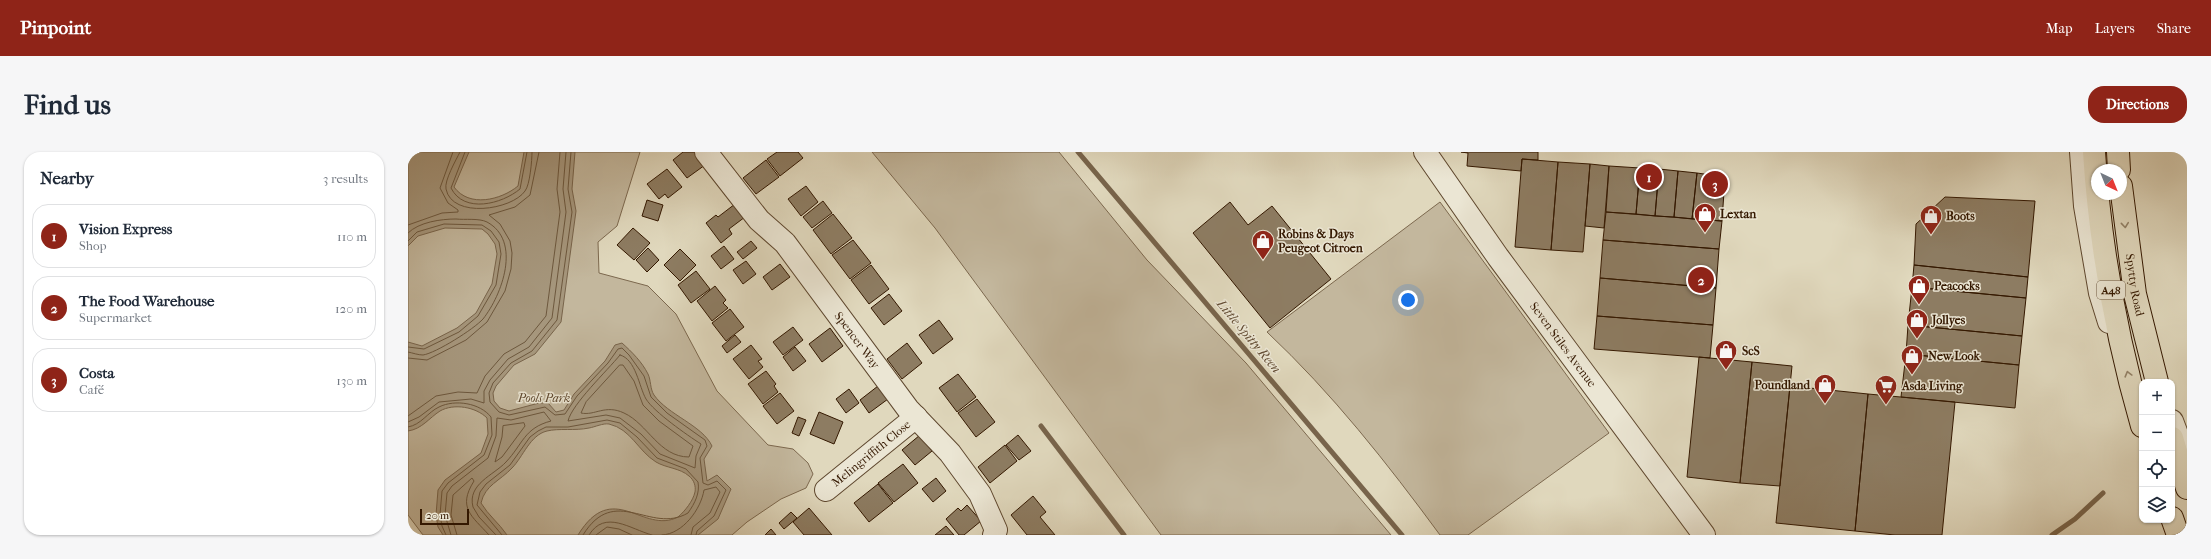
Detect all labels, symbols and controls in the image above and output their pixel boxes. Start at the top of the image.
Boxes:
text: Pinpoint [20,17,91,39]
text: Map [2046,20,2073,37]
text: Layers [2095,20,2135,37]
text: Share [2157,20,2191,37]
button: Directions [2088,86,2187,123]
text: Find us [24,88,111,121]
pin: 1 [1636,162,1662,192]
north arrow [2091,164,2127,200]
text: Nearby [40,168,94,188]
pin: 3 [1702,169,1728,199]
text: 3 results [323,171,368,186]
shop icon: Lextan [1692,201,1718,234]
shop icon: Boots [1918,203,1944,236]
place label: Lextan [1720,207,1757,221]
place label: Boots [1946,209,1975,223]
text: Vision Express [79,220,172,238]
one-way arrow [2120,222,2129,228]
place label: Robins & Days Peugeot Citroen [1278,227,1364,256]
shop icon: Robins & Days Peugeot Citroen [1250,228,1276,261]
text: 1 [52,229,56,244]
text: 110 m [337,229,367,244]
text: Shop [79,238,107,253]
street label: Spytty Road [2123,253,2147,318]
pin: 2 [1688,265,1714,295]
shop icon: Peacocks [1906,273,1932,306]
place label: Peacocks [1934,279,1980,293]
road number: A48 [2097,281,2125,299]
your location [1398,290,1418,310]
text: The Food Warehouse [79,292,215,310]
water label: Little Spitty Reen [1213,295,1284,376]
street label: Seven Stiles Avenue [1527,299,1599,390]
text: 2 [51,301,57,316]
text: 120 m [335,301,367,316]
shop icon: Jollyes [1904,307,1930,340]
street label: Spencer Way [831,309,883,372]
text: Supermarket [79,310,152,325]
place label: Jollyes [1930,313,1966,328]
shop icon: ScS [1713,338,1739,371]
shop icon: New Look [1899,343,1925,376]
place label: ScS [1742,344,1760,358]
place label: New Look [1928,349,1981,363]
text: Costa [79,364,115,382]
one-way arrow [2124,371,2133,378]
shop icon: Poundland [1812,372,1838,405]
text: 3 [51,373,57,388]
text: 130 m [336,373,367,388]
supermarket icon: Asda Living [1873,373,1899,406]
place label: Poundland [1754,378,1810,392]
place label: Asda Living [1901,379,1963,394]
map controls [2139,379,2175,523]
button: + [2139,379,2175,415]
text: Café [79,382,104,397]
park label: Pools Park [517,391,570,405]
button: − [2139,415,2175,451]
street label: Melingriffith Close [829,417,913,490]
button: locate [2139,451,2175,487]
button: layers [2139,487,2175,523]
scale bar [420,507,469,526]
text: 20 m [426,509,449,522]

